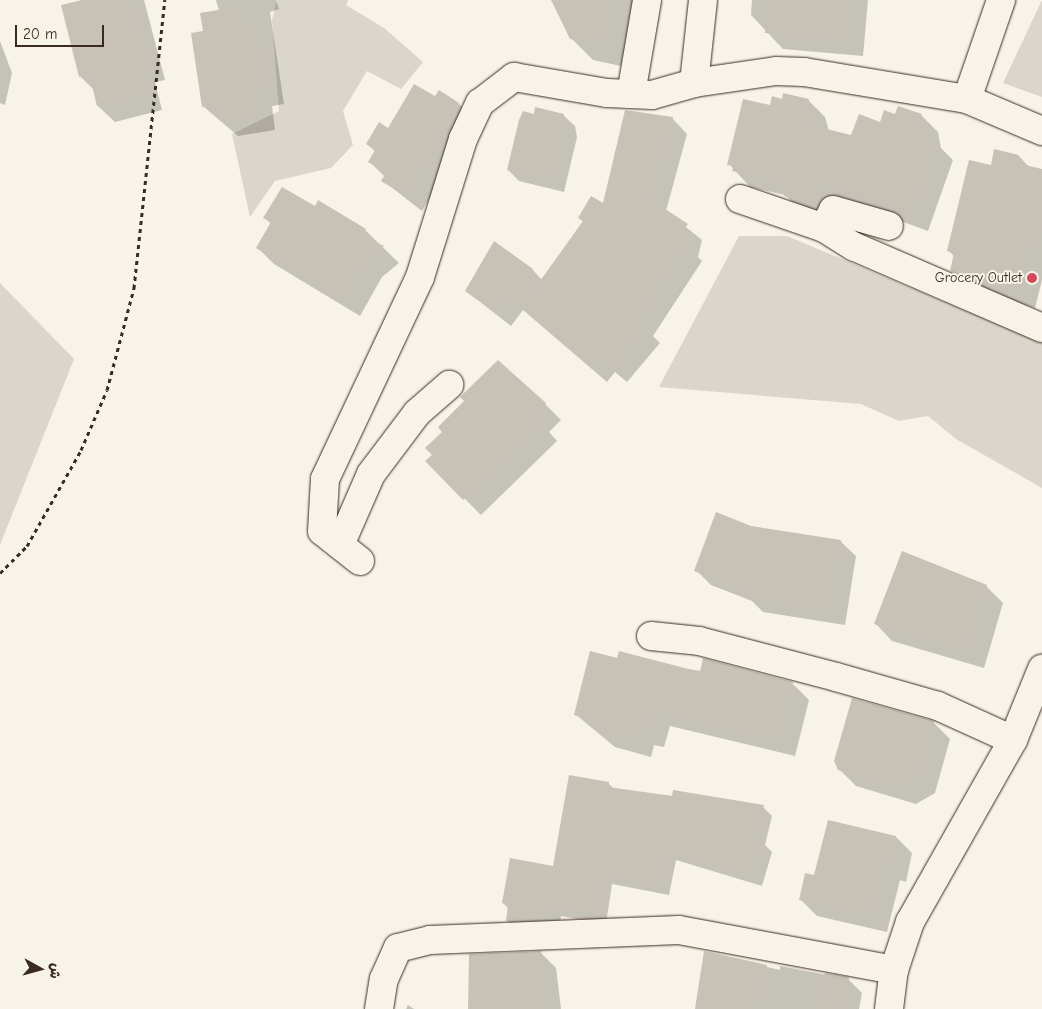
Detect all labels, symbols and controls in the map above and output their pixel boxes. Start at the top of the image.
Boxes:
scale bar [18,15,106,47]
text: 20 m [23,25,57,43]
place label: Grocery Outlet [935,270,1022,286]
marker: Grocery Outlet [1026,272,1038,284]
north arrow [15,944,65,994]
text: ش [46,962,65,980]

